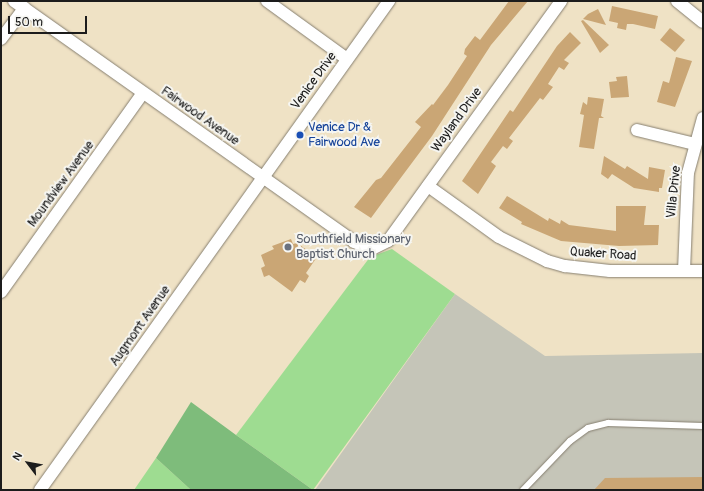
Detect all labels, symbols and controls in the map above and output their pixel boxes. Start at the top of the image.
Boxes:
scale bar [10,8,89,34]
text: 50 m [15,15,43,30]
street label: Venice Drive [288,49,340,113]
street label: Fairwood Avenue [158,83,242,149]
street label: Wayland Drive [428,85,486,155]
place label: Venice Dr & Fairwood Ave [308,120,380,151]
marker: Venice Dr & Fairwood Ave [295,130,305,140]
street label: Moundview Avenue [24,138,98,230]
street label: Villa Drive [663,165,685,219]
place label: Southfield Missionary Baptist Church [296,232,411,263]
marker: Southfield Missionary Baptist Church [283,242,293,252]
street label: Quaker Road [569,244,637,264]
street label: Augmont Avenue [106,283,174,369]
north arrow [8,443,48,483]
text: N [10,450,25,463]

